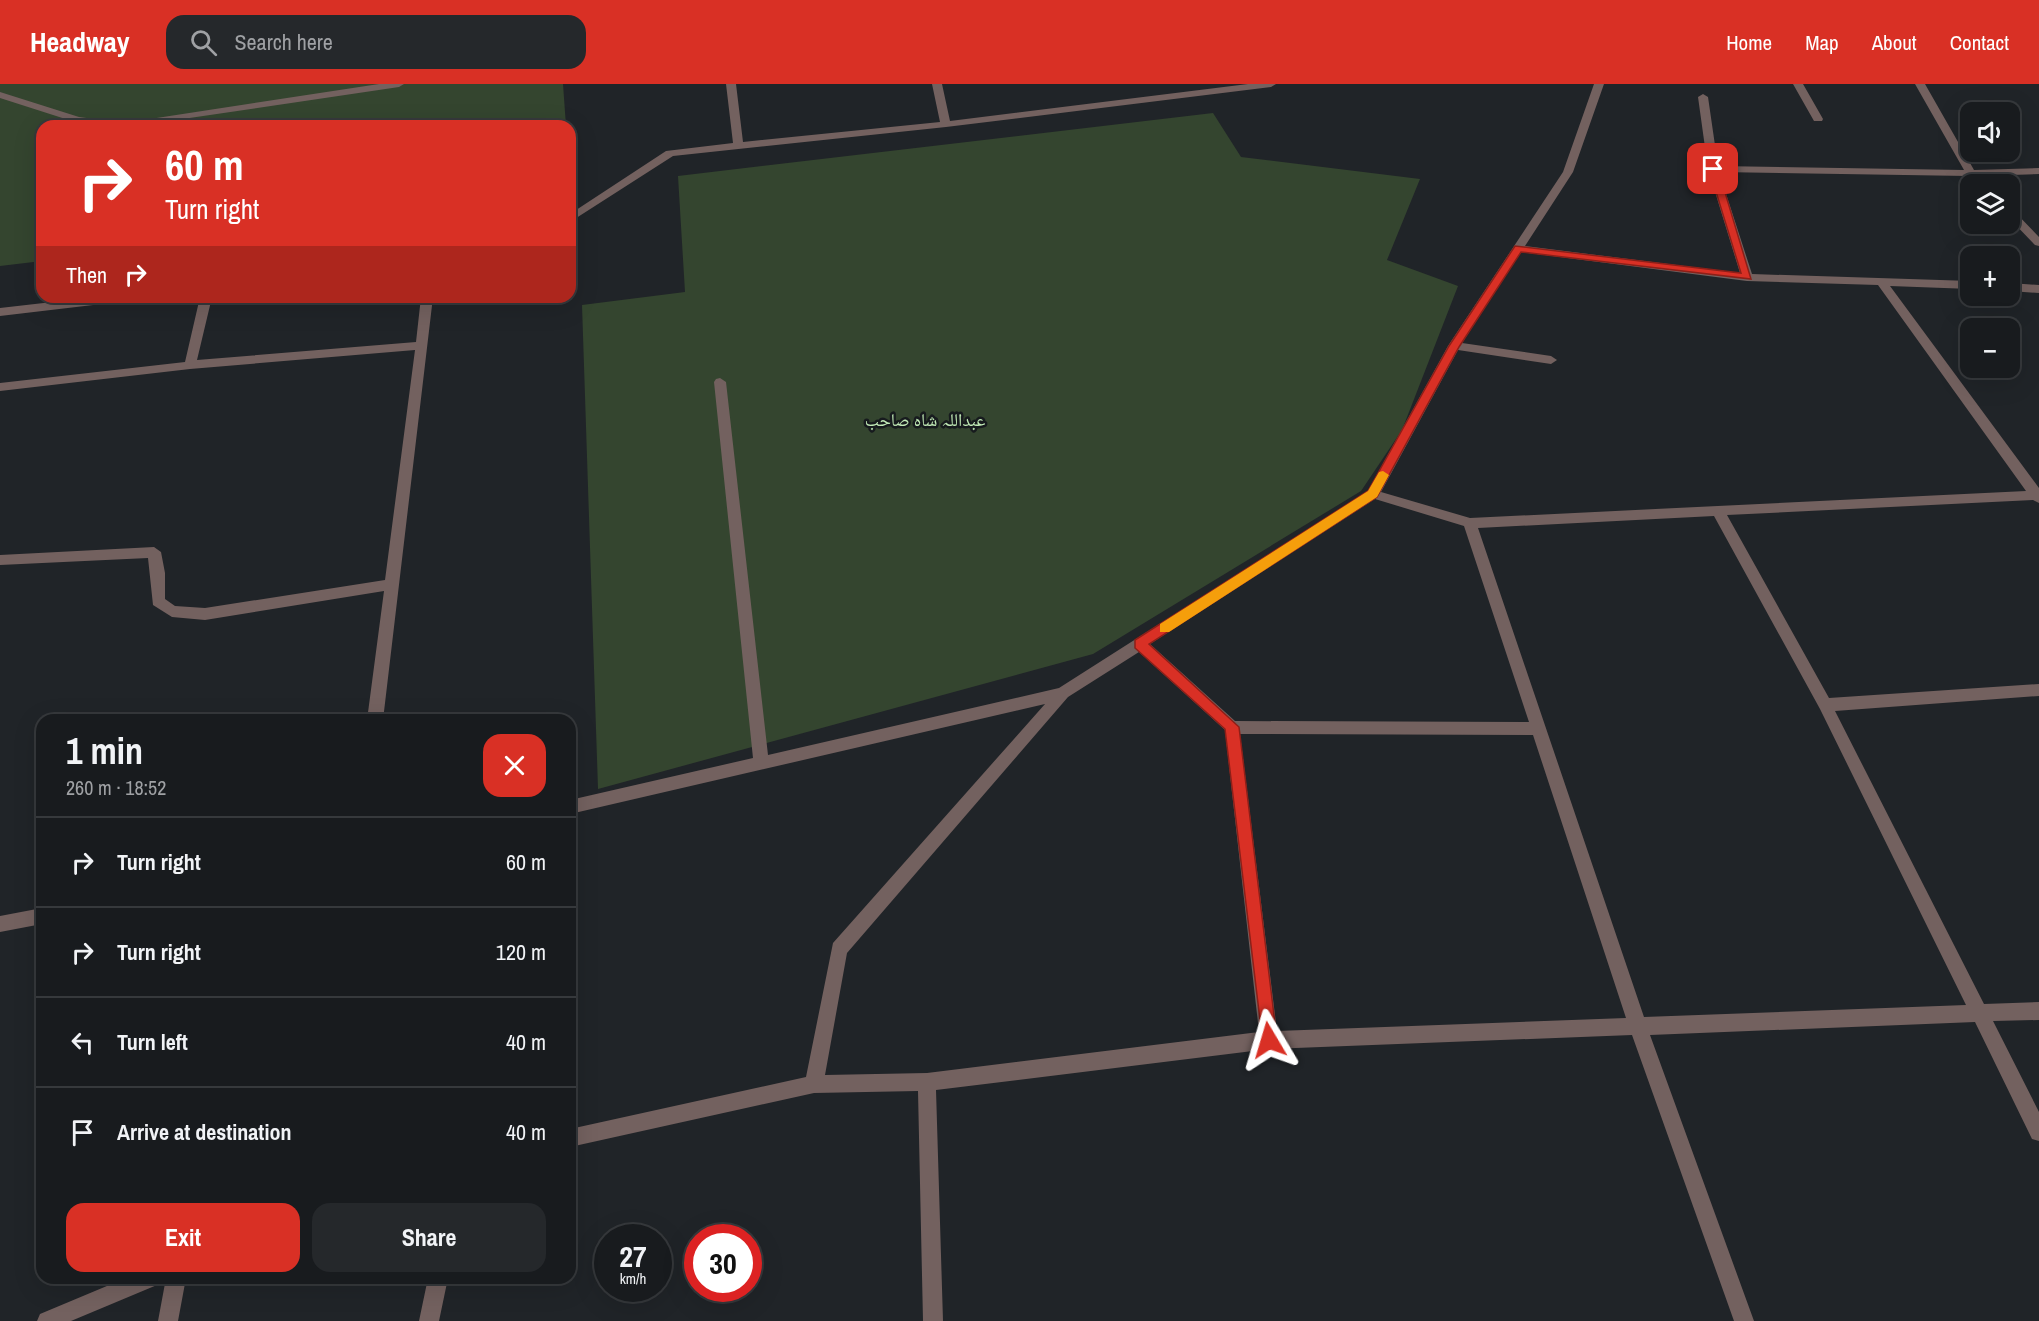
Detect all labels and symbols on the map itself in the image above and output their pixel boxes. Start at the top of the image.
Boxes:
pin [1687,143,1738,194]
park label: عبداللہ شاہ صاحب [865,407,985,432]
position arrow [1237,1008,1301,1072]
speed limit sign: 30 [684,1224,762,1302]

